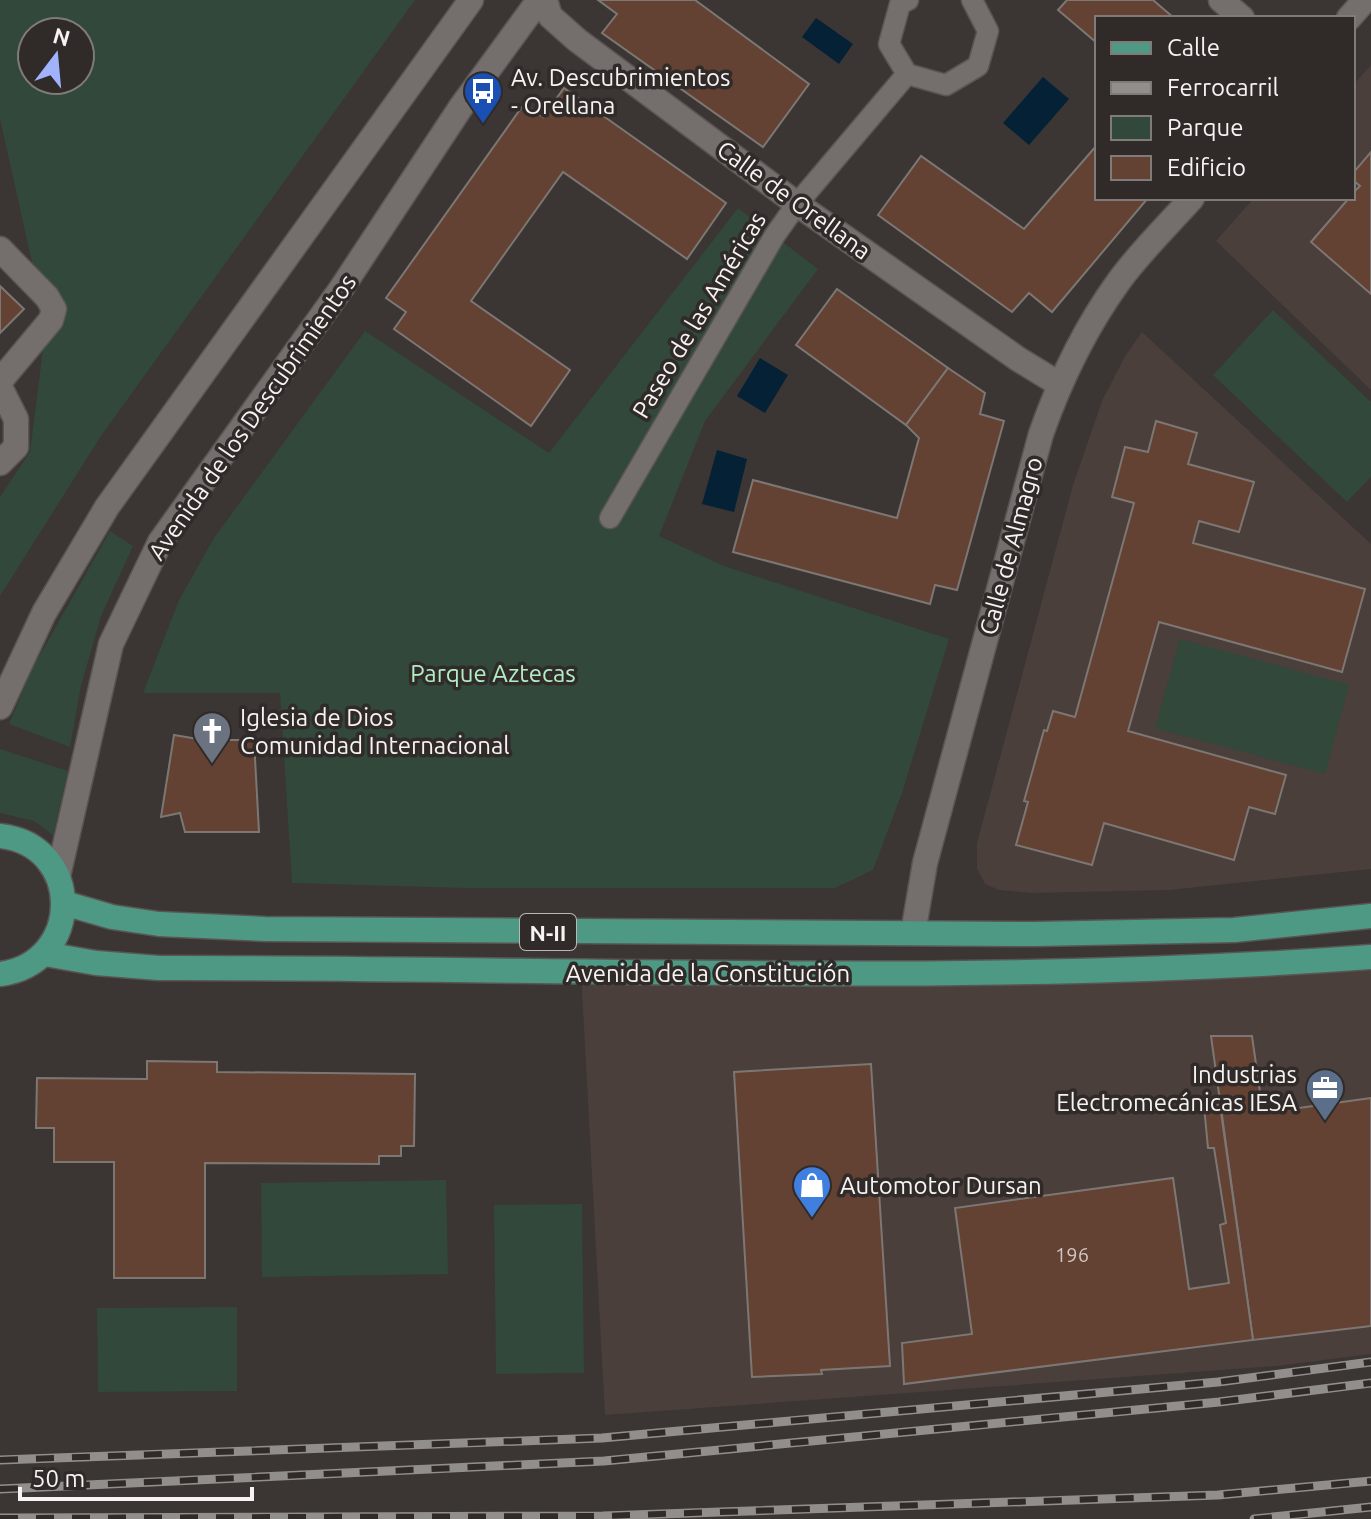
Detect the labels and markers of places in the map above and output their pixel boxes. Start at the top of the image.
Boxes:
place label: Av. Descubrimientos - Orellana [511,64,731,119]
bus stop icon: Av. Descubrimientos - Orellana [462,70,504,125]
place label: Iglesia de Dios Comunidad Internacional [240,704,510,759]
church icon: Iglesia de Dios Comunidad Internacional [191,710,233,765]
place label: Industrias Electromecánicas IESA [1056,1061,1297,1116]
office icon: Industrias Electromecánicas IESA [1304,1067,1346,1122]
shop icon: Automotor Dursan [791,1164,833,1219]
place label: Automotor Dursan [840,1172,1042,1199]

